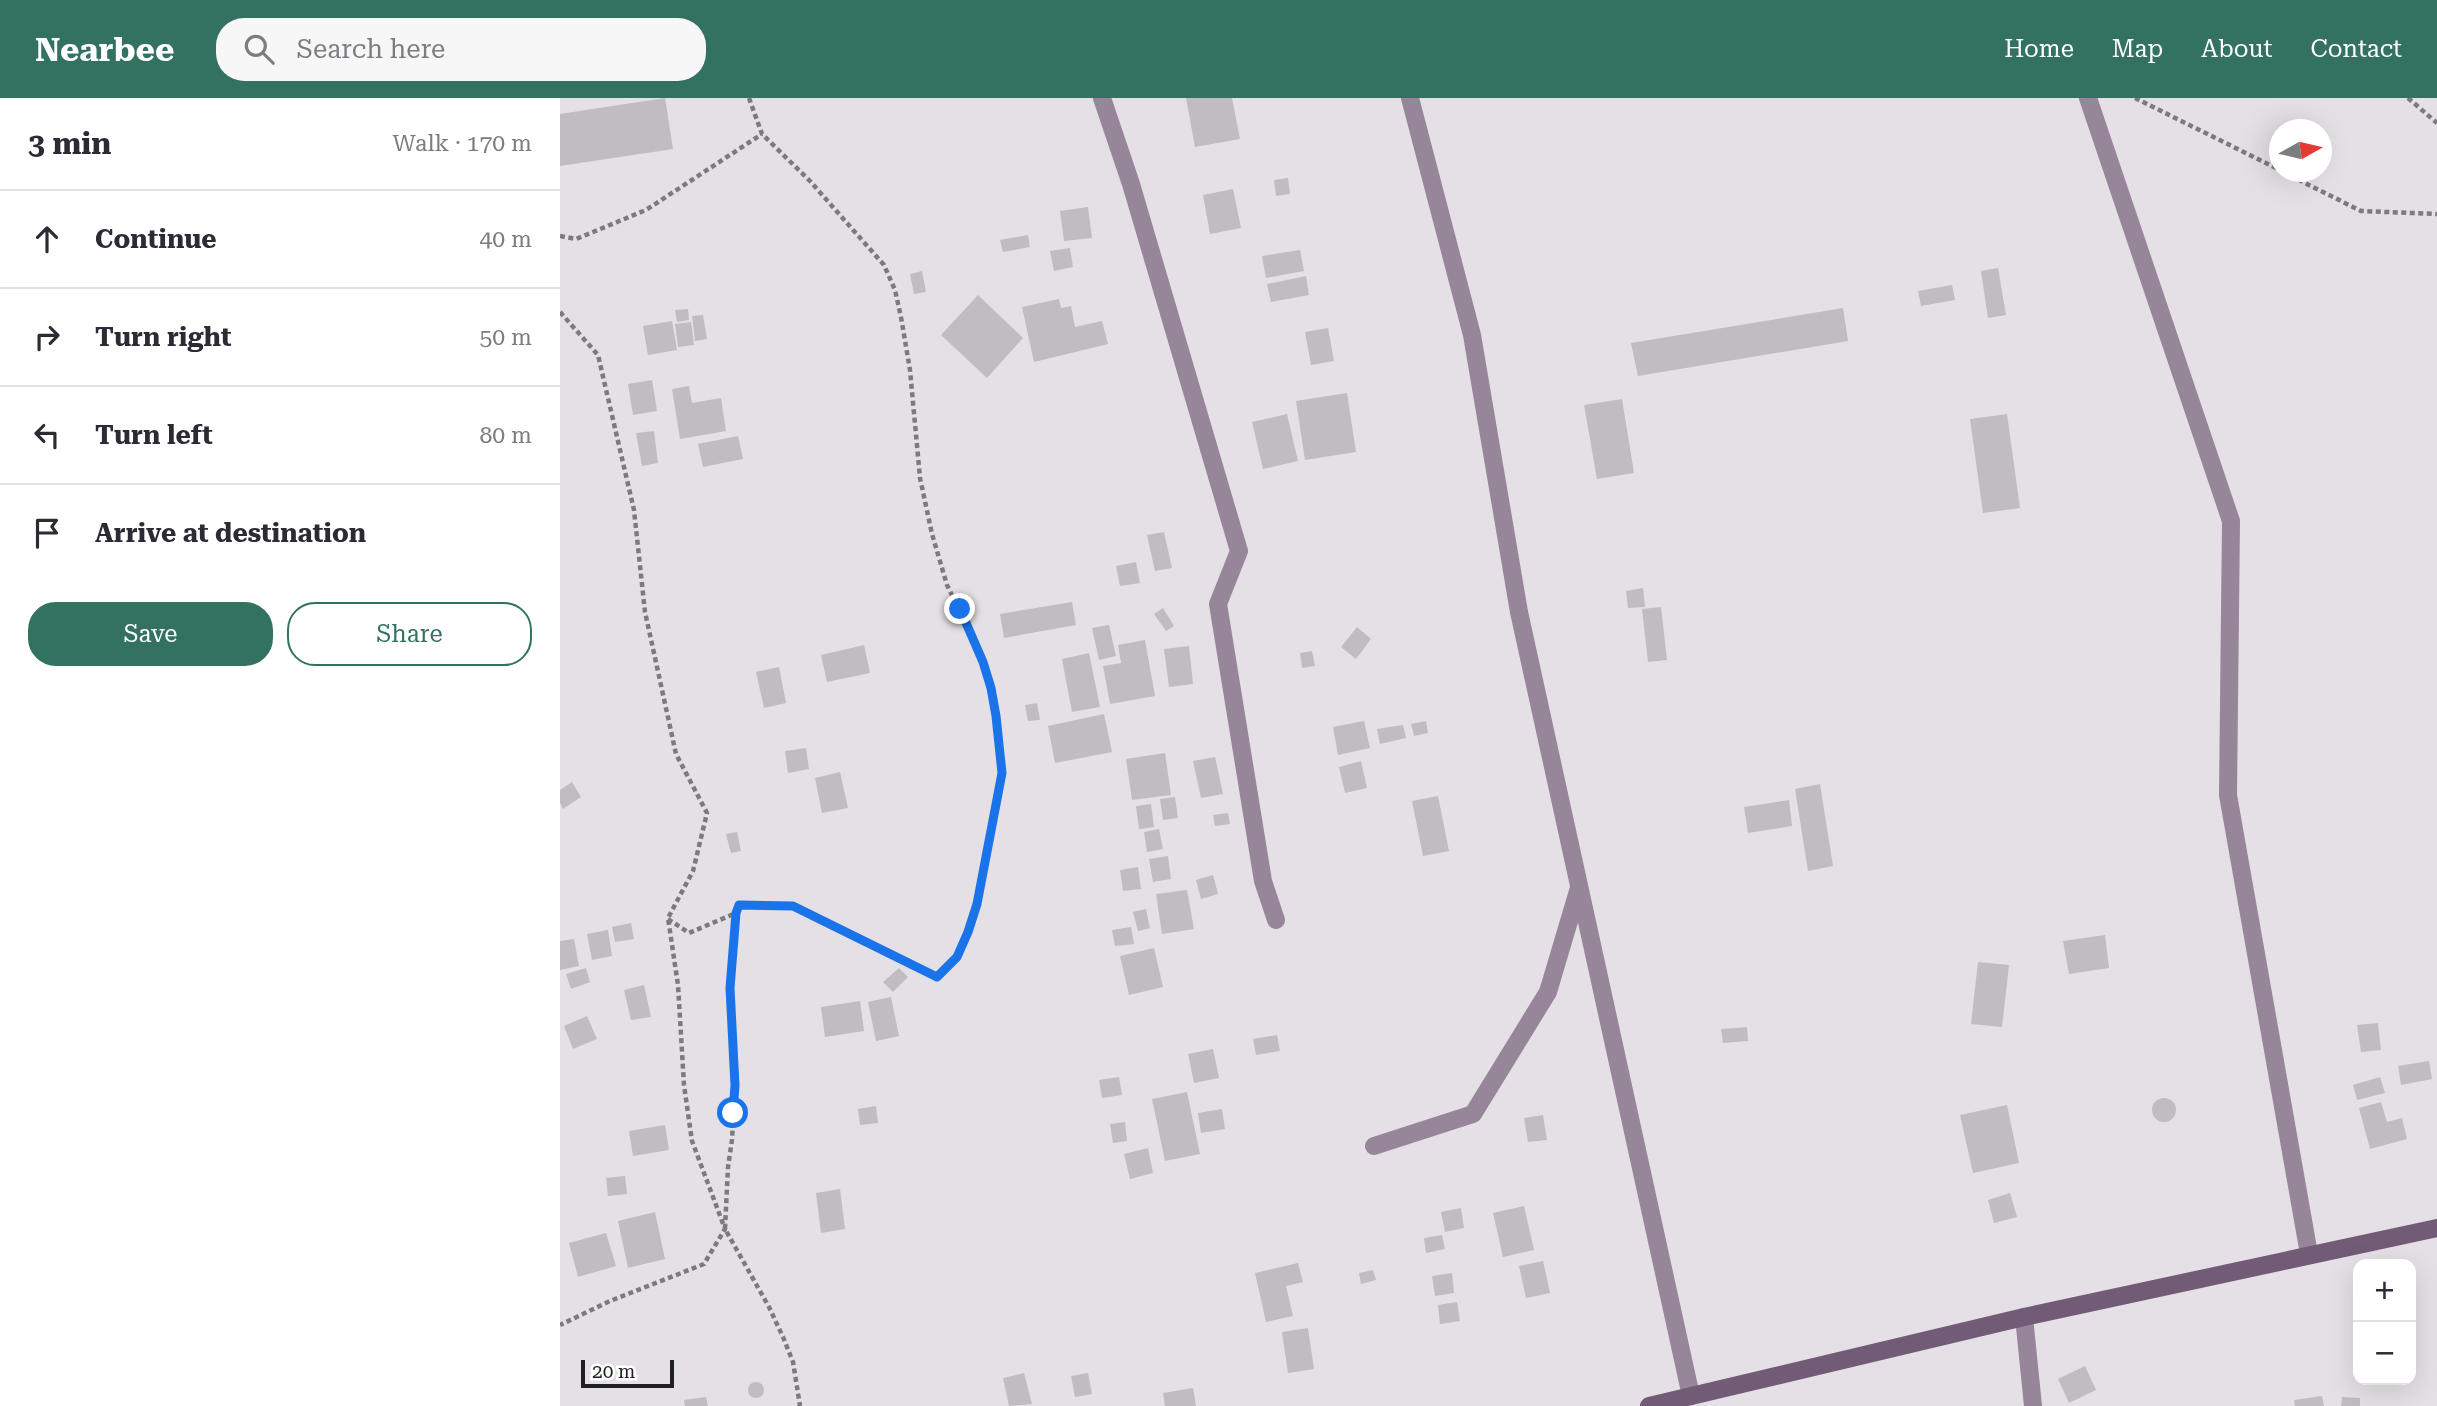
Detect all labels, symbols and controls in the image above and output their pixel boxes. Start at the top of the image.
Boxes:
search box [216,18,706,81]
text: Nearbee [35,30,174,69]
icon: search [240,30,278,68]
text: Search here [296,34,445,64]
text: Home [2004,35,2074,63]
text: Map [2112,35,2163,63]
text: About [2201,35,2272,63]
text: Contact [2310,35,2402,63]
north arrow [2269,119,2332,182]
text: 3 min [28,126,111,161]
text: Walk · 170 m [393,130,532,157]
icon: ahead [28,220,66,258]
text: Continue [95,224,217,254]
text: 40 m [479,226,532,253]
icon: right [28,318,66,356]
text: Turn right [95,322,231,352]
text: 50 m [479,324,532,351]
icon: left [28,416,66,454]
text: Turn left [95,420,213,450]
text: 80 m [479,422,532,449]
icon: arrive [28,514,66,552]
text: Arrive at destination [95,518,366,548]
route end [944,593,975,624]
button: Save [28,602,273,666]
button: Share [287,602,532,666]
route start [717,1097,748,1128]
map controls [2353,1259,2416,1385]
button: + [2353,1259,2416,1322]
button: − [2353,1322,2416,1385]
scale bar [581,1357,674,1389]
text: 20 m [592,1360,635,1383]

